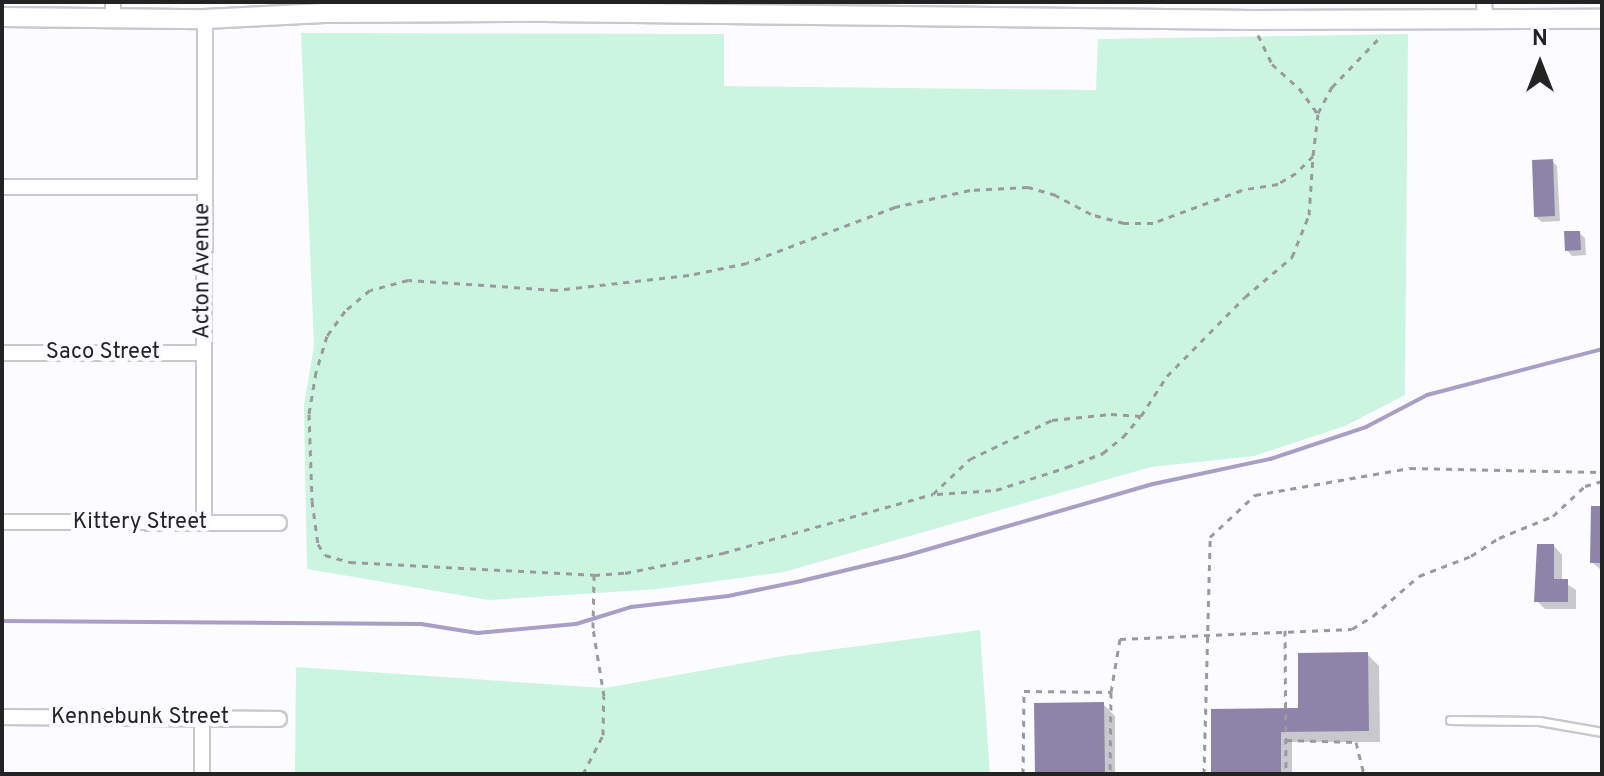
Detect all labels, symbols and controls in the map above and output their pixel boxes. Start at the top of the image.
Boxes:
north arrow [1500,24,1580,104]
text: N [1532,26,1548,53]
street label: Acton Avenue [190,203,216,339]
street label: Saco Street [46,340,160,366]
street label: Kittery Street [73,510,207,536]
street label: Kennebunk Street [51,705,229,731]

